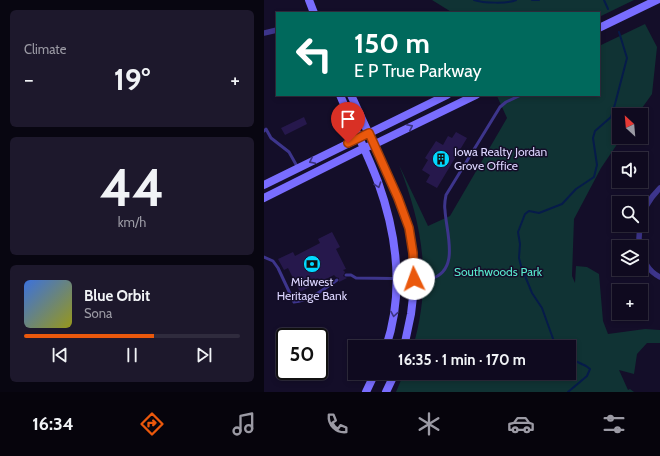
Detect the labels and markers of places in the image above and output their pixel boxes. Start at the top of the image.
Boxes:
pin [331,102,365,143]
place label: Iowa Realty Jordan Grove Office [454,144,548,173]
building icon: Iowa Realty Jordan Grove Office [431,149,451,169]
bank icon: Midwest Heritage Bank [302,254,322,274]
place label: Midwest Heritage Bank [277,274,348,303]

